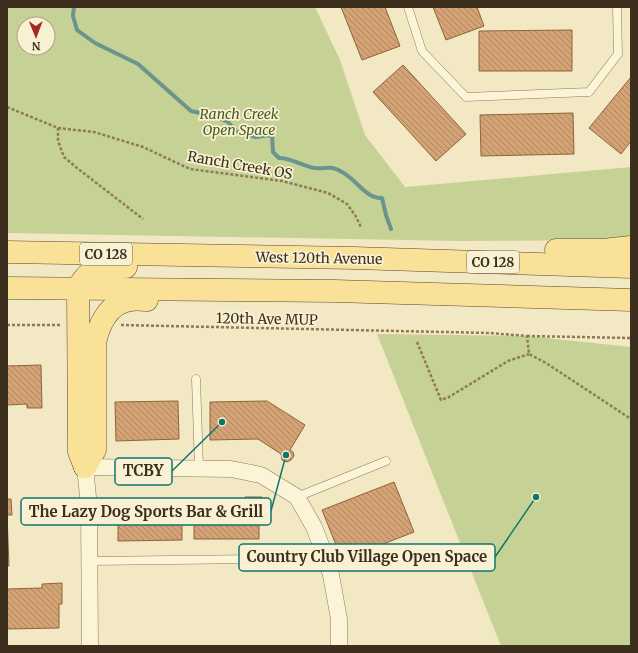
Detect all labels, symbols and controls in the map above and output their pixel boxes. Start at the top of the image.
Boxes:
north arrow [16,16,56,56]
text: N [31,39,41,53]
park label: Ranch Creek Open Space [200,105,279,139]
street label: Ranch Creek OS [186,147,294,183]
road number: CO 128 [80,243,132,265]
street label: West 120th Avenue [254,248,383,268]
road number: CO 128 [467,251,519,273]
street label: 120th Ave MUP [216,309,318,329]
callout: TCBY [115,458,172,485]
text: TCBY [123,461,165,480]
callout: The Lazy Dog Sports Bar & Grill [21,498,271,525]
text: The Lazy Dog Sports Bar & Grill [29,502,263,521]
callout: Country Club Village Open Space [239,544,495,571]
text: Country Club Village Open Space [247,547,487,566]

